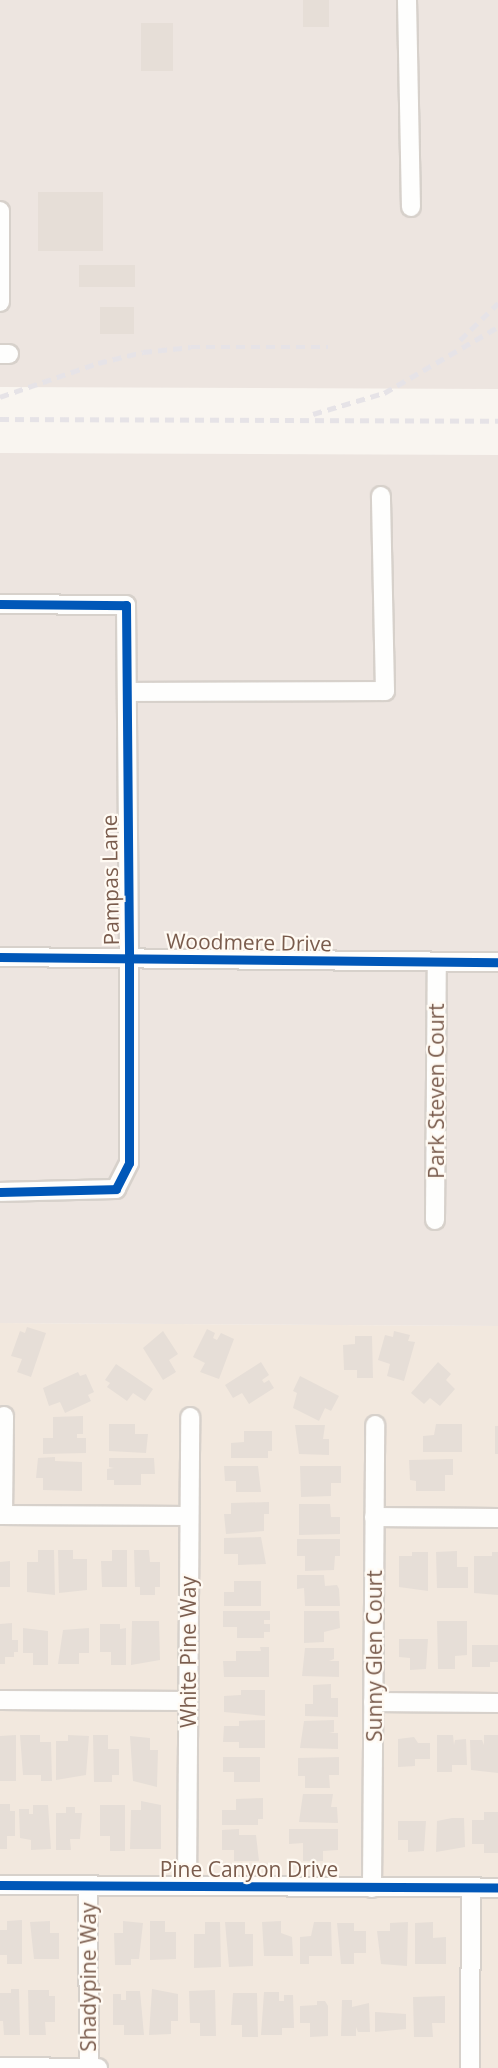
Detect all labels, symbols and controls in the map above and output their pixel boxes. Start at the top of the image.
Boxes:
street label: Pampas Lane [96,814,124,946]
street label: Woodmere Drive [166,928,332,956]
street label: Park Steven Court [423,1003,449,1179]
street label: Sunny Glen Court [361,1570,387,1742]
street label: White Pine Way [175,1576,201,1728]
street label: Pine Canyon Drive [160,1856,338,1882]
street label: Shadypine Way [75,1902,101,2052]

